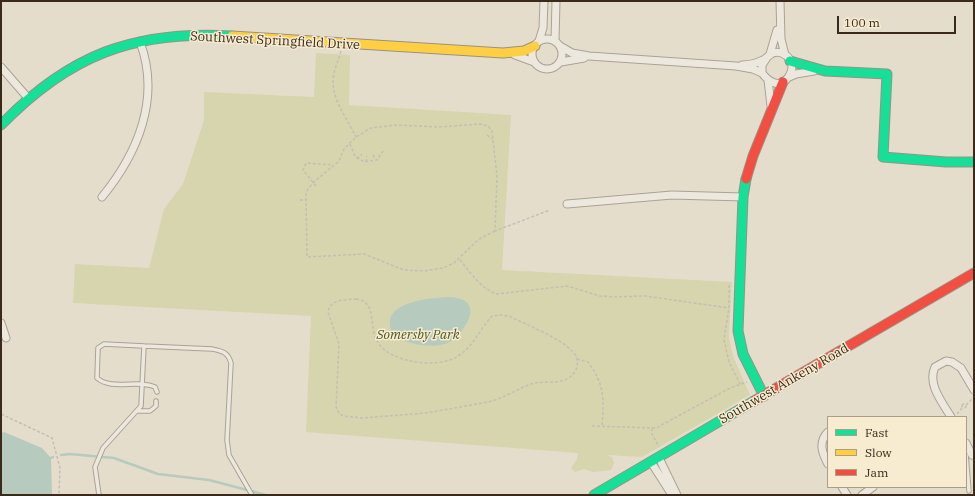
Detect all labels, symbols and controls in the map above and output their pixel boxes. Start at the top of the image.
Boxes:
scale bar [839,8,958,34]
text: 100 m [844,15,880,30]
street label: Southwest Springfield Drive [190,29,360,53]
park label: Somersby Park [376,327,460,343]
street label: Southwest Ankeny Road [716,340,852,428]
legend [827,416,967,488]
text: Fast [865,425,889,440]
text: Slow [865,445,892,460]
text: Jam [865,465,888,480]

